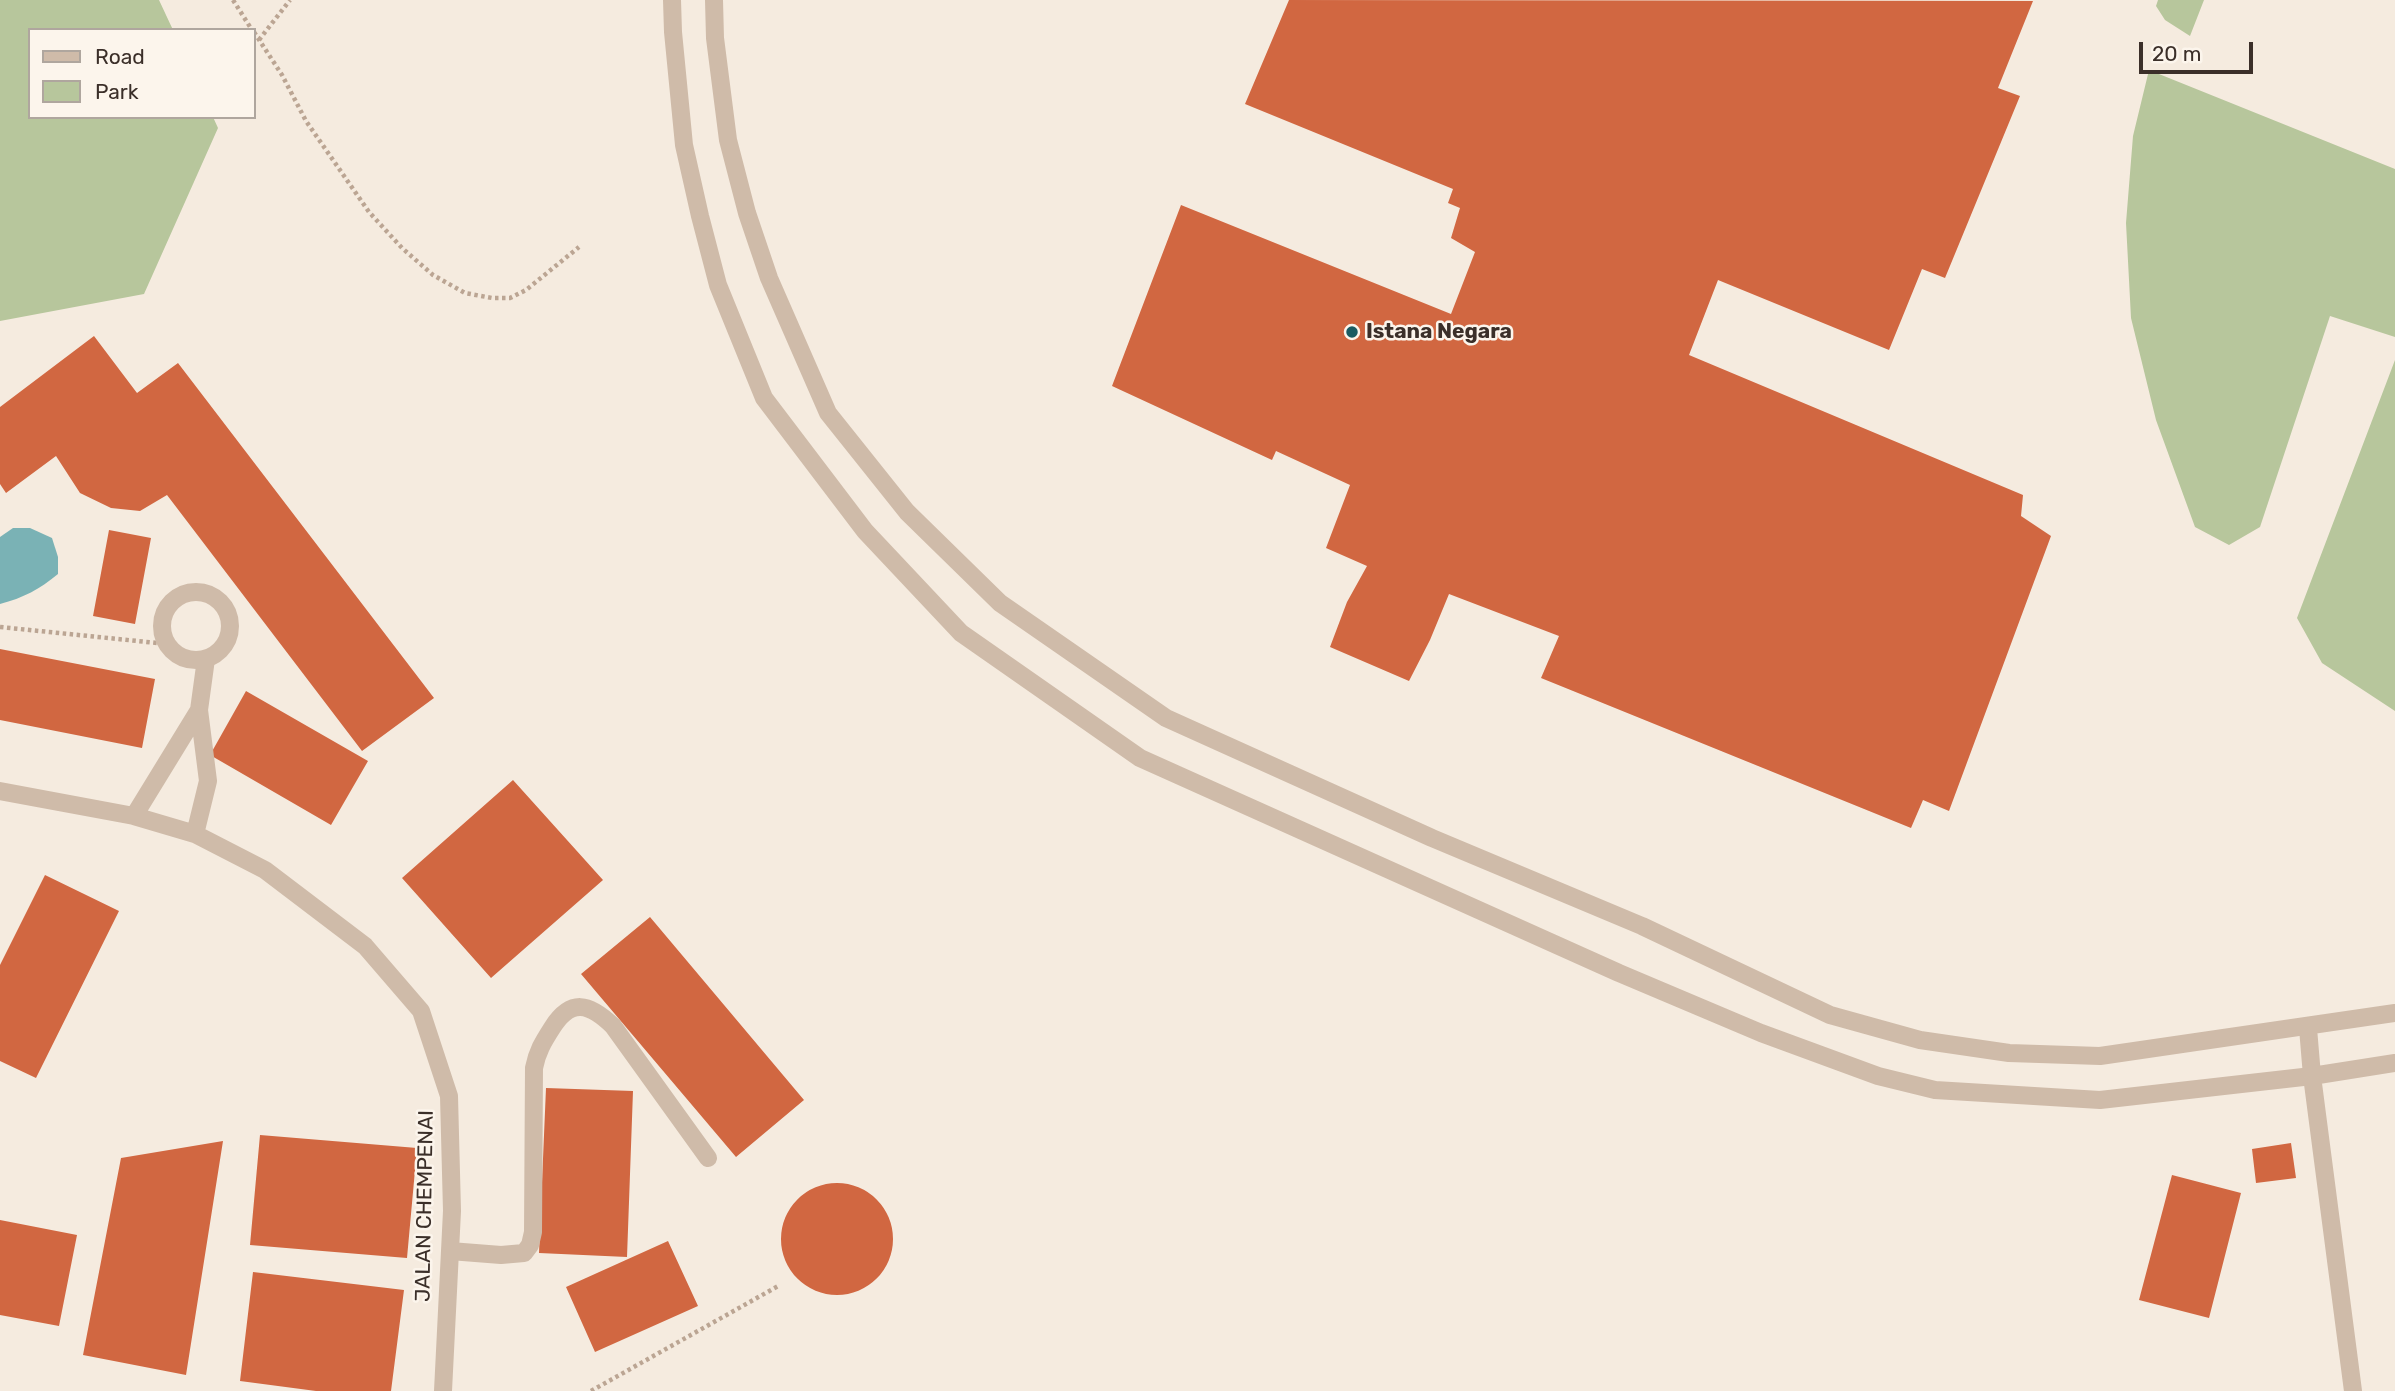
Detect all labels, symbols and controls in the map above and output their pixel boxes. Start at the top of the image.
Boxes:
legend [28,28,256,119]
scale bar [2143,28,2257,72]
text: 20 m [2152,41,2201,66]
text: Road [95,44,145,69]
text: Park [95,79,139,104]
place label: Istana Negara [1366,319,1512,345]
marker: Istana Negara [1344,324,1360,340]
street label: JALAN CHEMPENAI [411,1110,439,1302]

